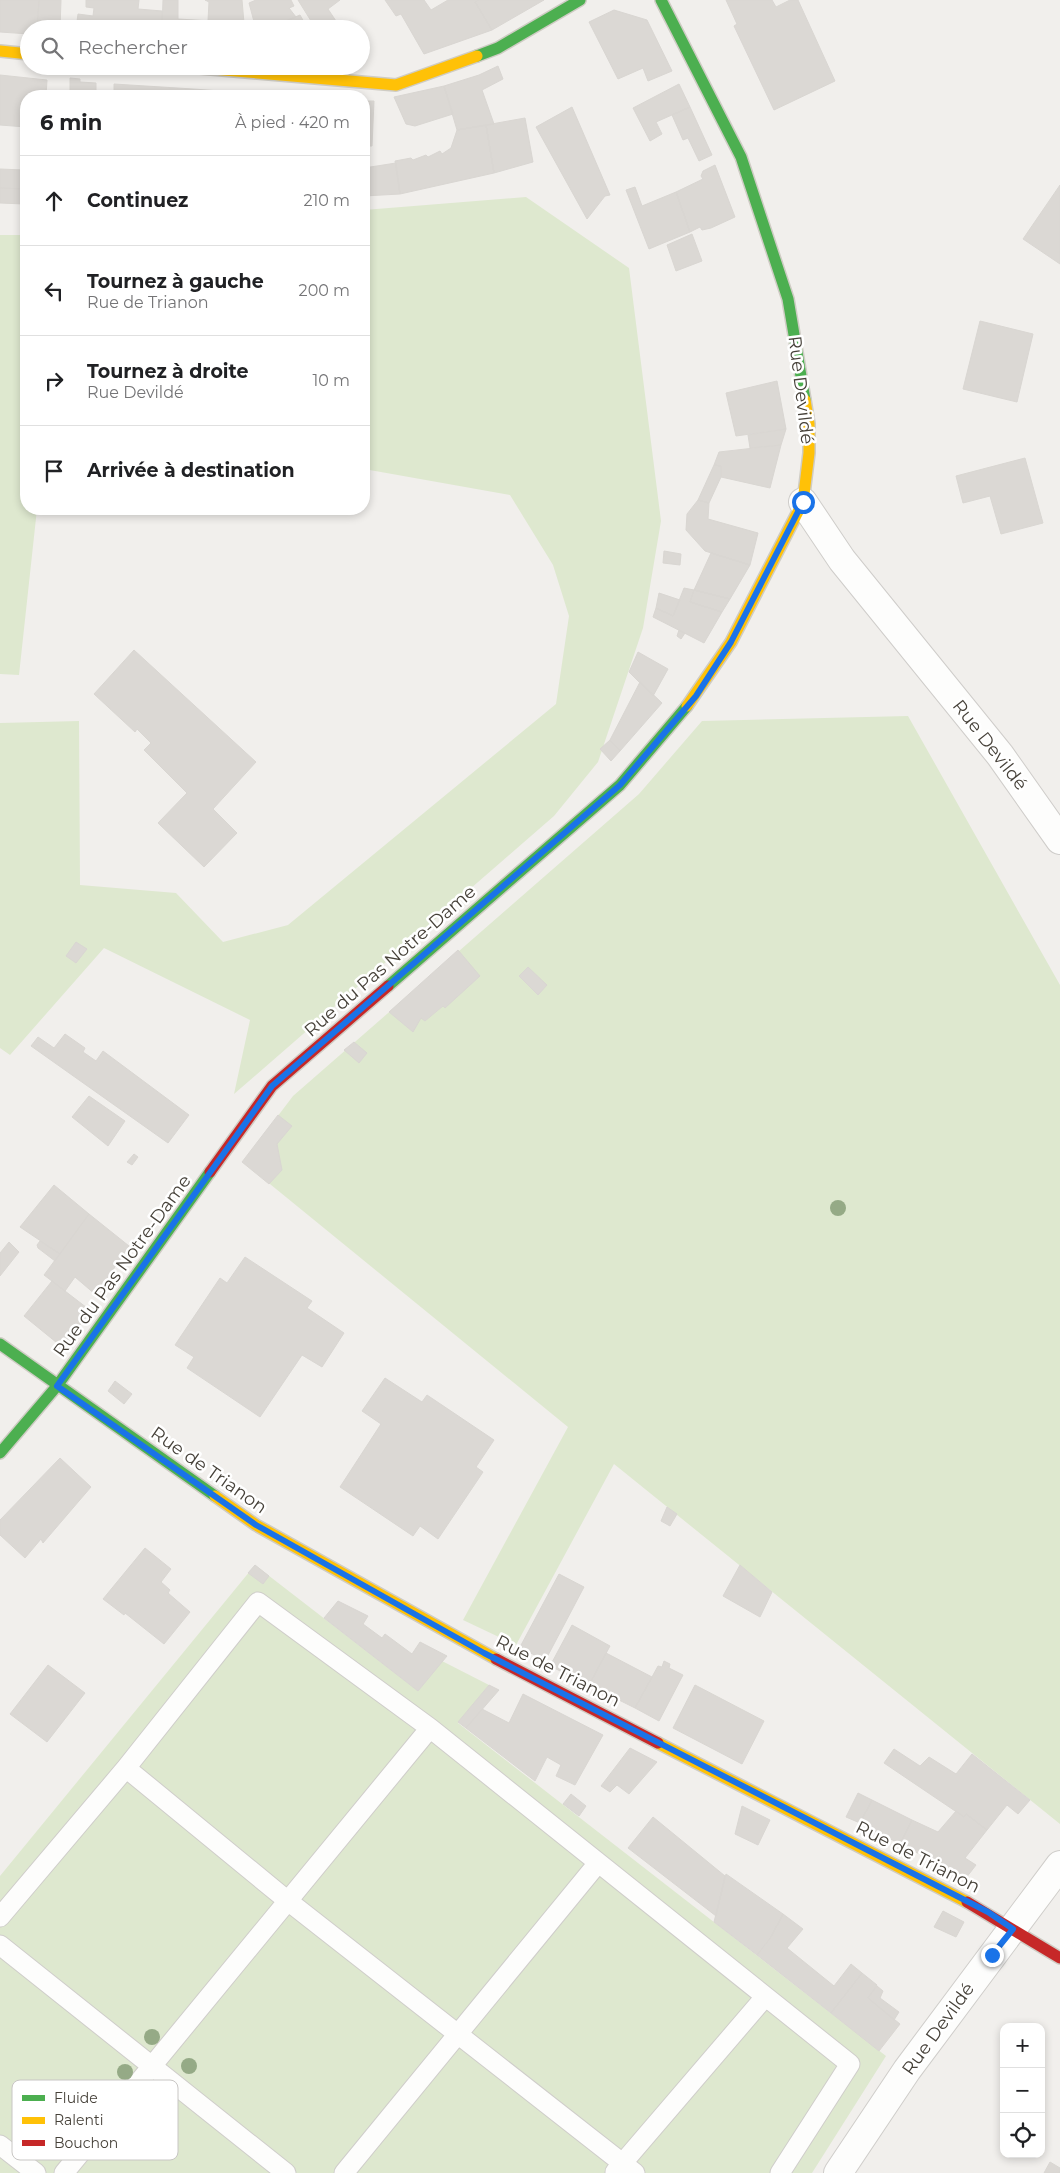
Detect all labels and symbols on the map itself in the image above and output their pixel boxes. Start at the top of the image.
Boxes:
street label: Rue Devildé [783,335,819,445]
route start [792,491,815,514]
street label: Rue Devildé [948,695,1032,795]
street label: Rue du Pas Notre-Dame [300,880,480,1041]
street label: Rue du Pas Notre-Dame [48,1170,196,1361]
street label: Rue de Trianon [147,1422,271,1518]
street label: Rue de Trianon [492,1630,624,1712]
street label: Rue de Trianon [852,1816,984,1898]
route end [981,1944,1004,1967]
street label: Rue Devildé [897,1978,979,2079]
legend [12,2080,178,2160]
text: Fluide [54,2089,98,2107]
text: Ralenti [54,2111,103,2129]
text: Bouchon [54,2134,118,2152]

